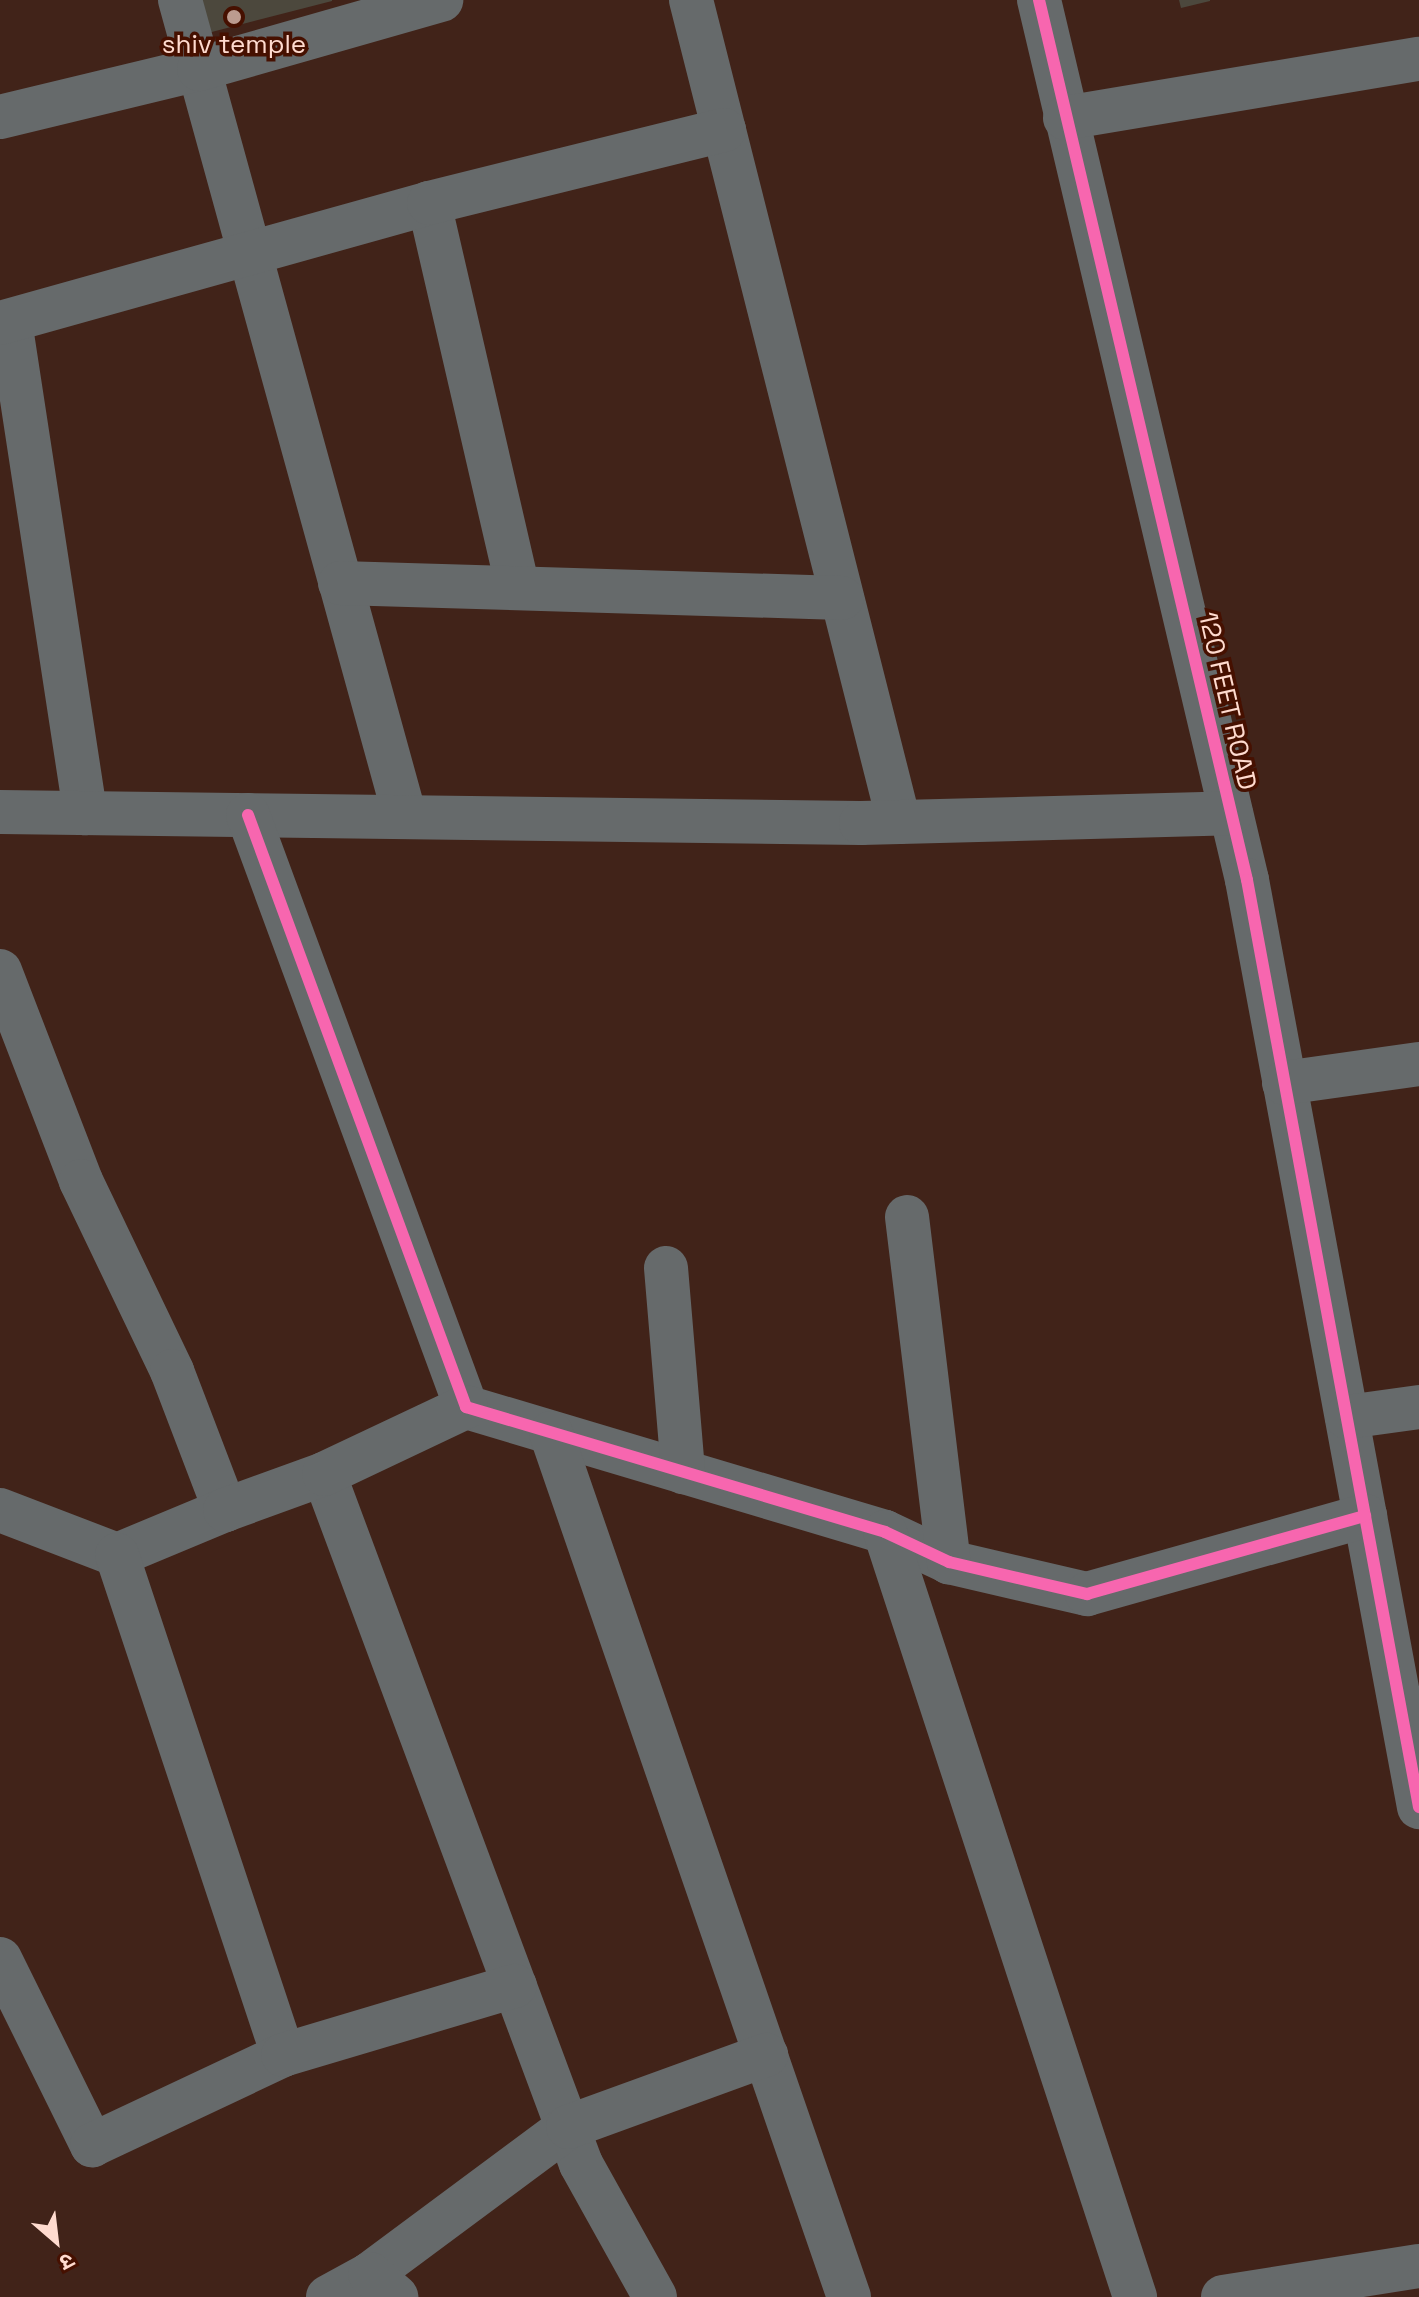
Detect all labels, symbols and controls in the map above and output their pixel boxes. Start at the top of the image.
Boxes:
marker: shiv temple [225,8,243,26]
place label: shiv temple [162,29,306,61]
street label: 120 FEET ROAD [1191,609,1263,793]
north arrow [16,2201,96,2281]
text: उ [55,2247,80,2278]

